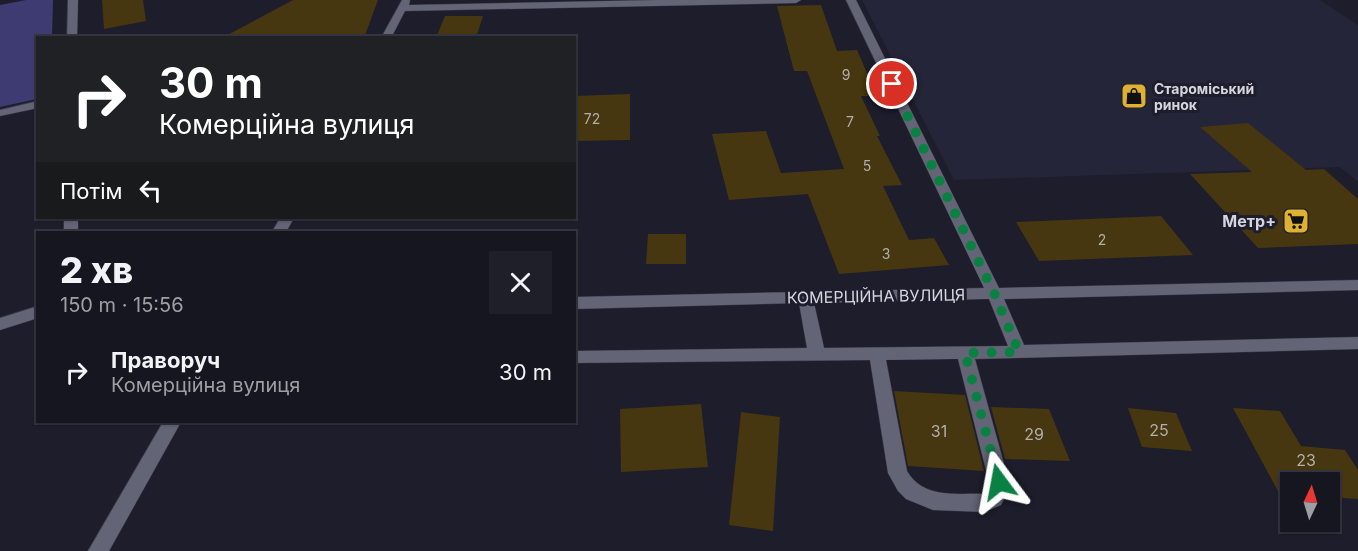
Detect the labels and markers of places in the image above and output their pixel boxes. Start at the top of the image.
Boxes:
pin [866,58,917,109]
place label: Староміський ринок [1154,80,1254,113]
shop icon: Староміський ринок [1119,81,1149,111]
supermarket icon: Метр+ [1281,206,1311,236]
place label: Метр+ [1222,211,1276,231]

